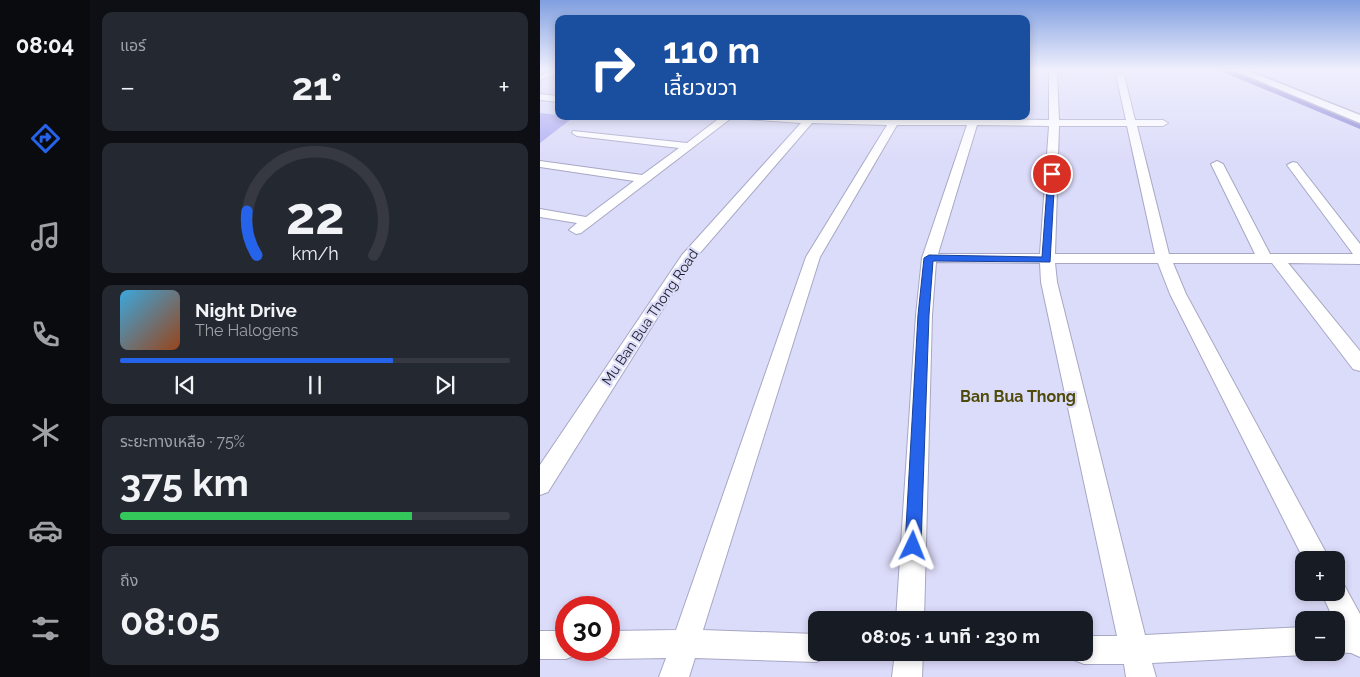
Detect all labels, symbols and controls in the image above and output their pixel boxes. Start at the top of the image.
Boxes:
text: 110 m [663,30,760,71]
text: 08:04 [16,32,74,58]
icon: right [580,35,645,100]
text: แอร์ [120,36,146,55]
text: 21° [292,64,342,109]
text: − [120,71,135,104]
text: + [498,71,510,104]
text: เลี้ยวขวา [663,74,738,100]
icon: directions [28,121,63,156]
pin [1031,153,1073,195]
icon: arrive [1038,160,1066,188]
text: 22 [286,185,344,246]
icon: music [28,219,63,254]
text: km/h [291,243,339,264]
street label: Mu Ban Bua Thong Road [599,246,701,388]
text: Night Drive [195,299,297,321]
icon: phone [28,317,63,352]
text: The Halogens [195,321,298,340]
icon: previous [171,371,199,399]
icon: pause [301,371,329,399]
icon: next [431,371,459,399]
district label: Ban Bua Thong [960,387,1076,406]
icon: climate [28,415,63,450]
text: ระยะทางเหลือ · 75% [120,432,245,451]
text: 375 km [120,460,249,505]
icon: car [28,513,63,548]
position arrow [886,519,938,571]
map controls [1295,551,1345,661]
button: + [1295,551,1345,601]
text: ถึง [120,571,138,590]
speed limit sign: 30 [555,596,620,661]
text: 08:05 [120,599,220,644]
icon: filters [28,611,63,646]
button: − [1295,611,1345,661]
text: 08:05 · 1 นาที · 230 m [861,625,1040,647]

